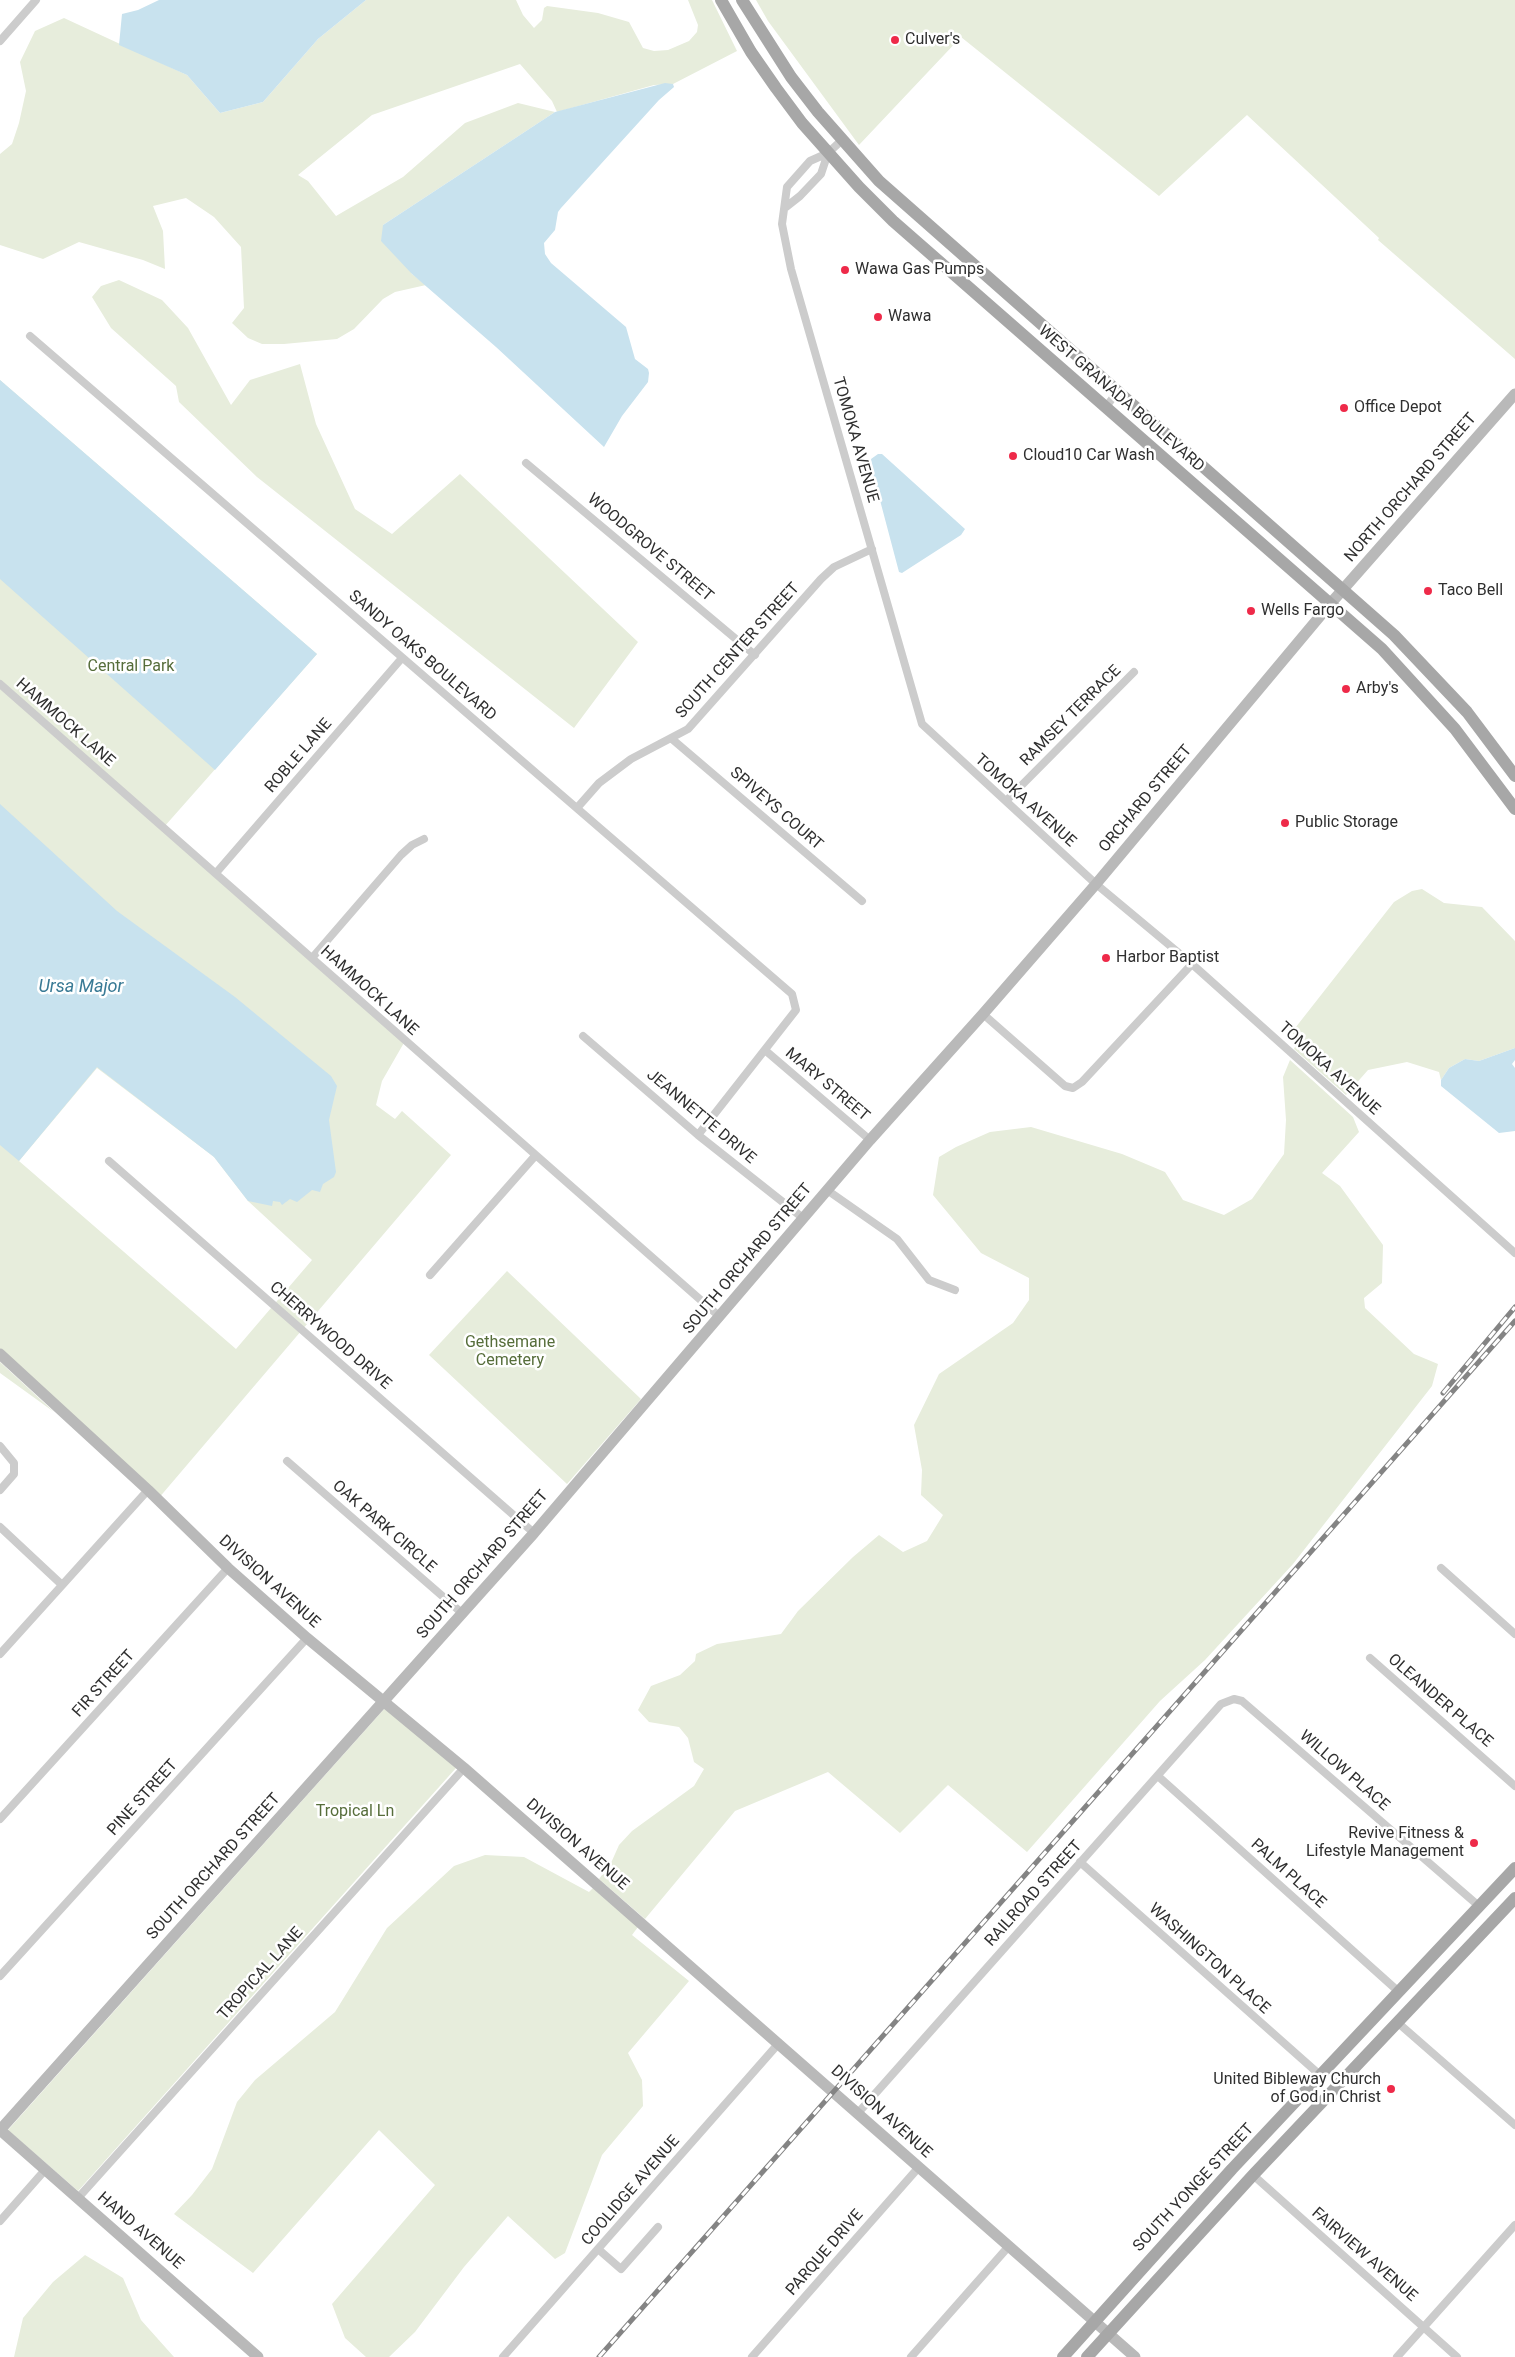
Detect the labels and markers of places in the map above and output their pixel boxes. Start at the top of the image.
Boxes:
place label: Culver's [905,30,960,50]
marker: Culver's [889,34,901,46]
place label: Wawa Gas Pumps [855,260,984,280]
marker: Wawa Gas Pumps [839,264,851,276]
place label: Wawa [888,307,931,327]
marker: Wawa [872,311,884,323]
place label: Office Depot [1354,398,1442,418]
marker: Office Depot [1338,402,1350,414]
place label: Cloud10 Car Wash [1023,446,1154,466]
marker: Cloud10 Car Wash [1007,450,1019,462]
place label: Taco Bell [1438,581,1503,601]
marker: Taco Bell [1422,585,1434,597]
place label: Wells Fargo [1261,601,1344,621]
marker: Wells Fargo [1245,605,1257,617]
place label: Arby's [1356,679,1399,699]
marker: Arby's [1340,683,1352,695]
place label: Public Storage [1295,813,1398,833]
marker: Public Storage [1279,817,1291,829]
place label: Harbor Baptist [1116,948,1219,968]
marker: Harbor Baptist [1100,952,1112,964]
place label: Revive Fitness & Lifestyle Management [1306,1824,1464,1862]
marker: Revive Fitness & Lifestyle Management [1468,1837,1480,1849]
place label: United Bibleway Church of God in Christ [1213,2070,1381,2108]
marker: United Bibleway Church of God in Christ [1385,2083,1397,2095]

